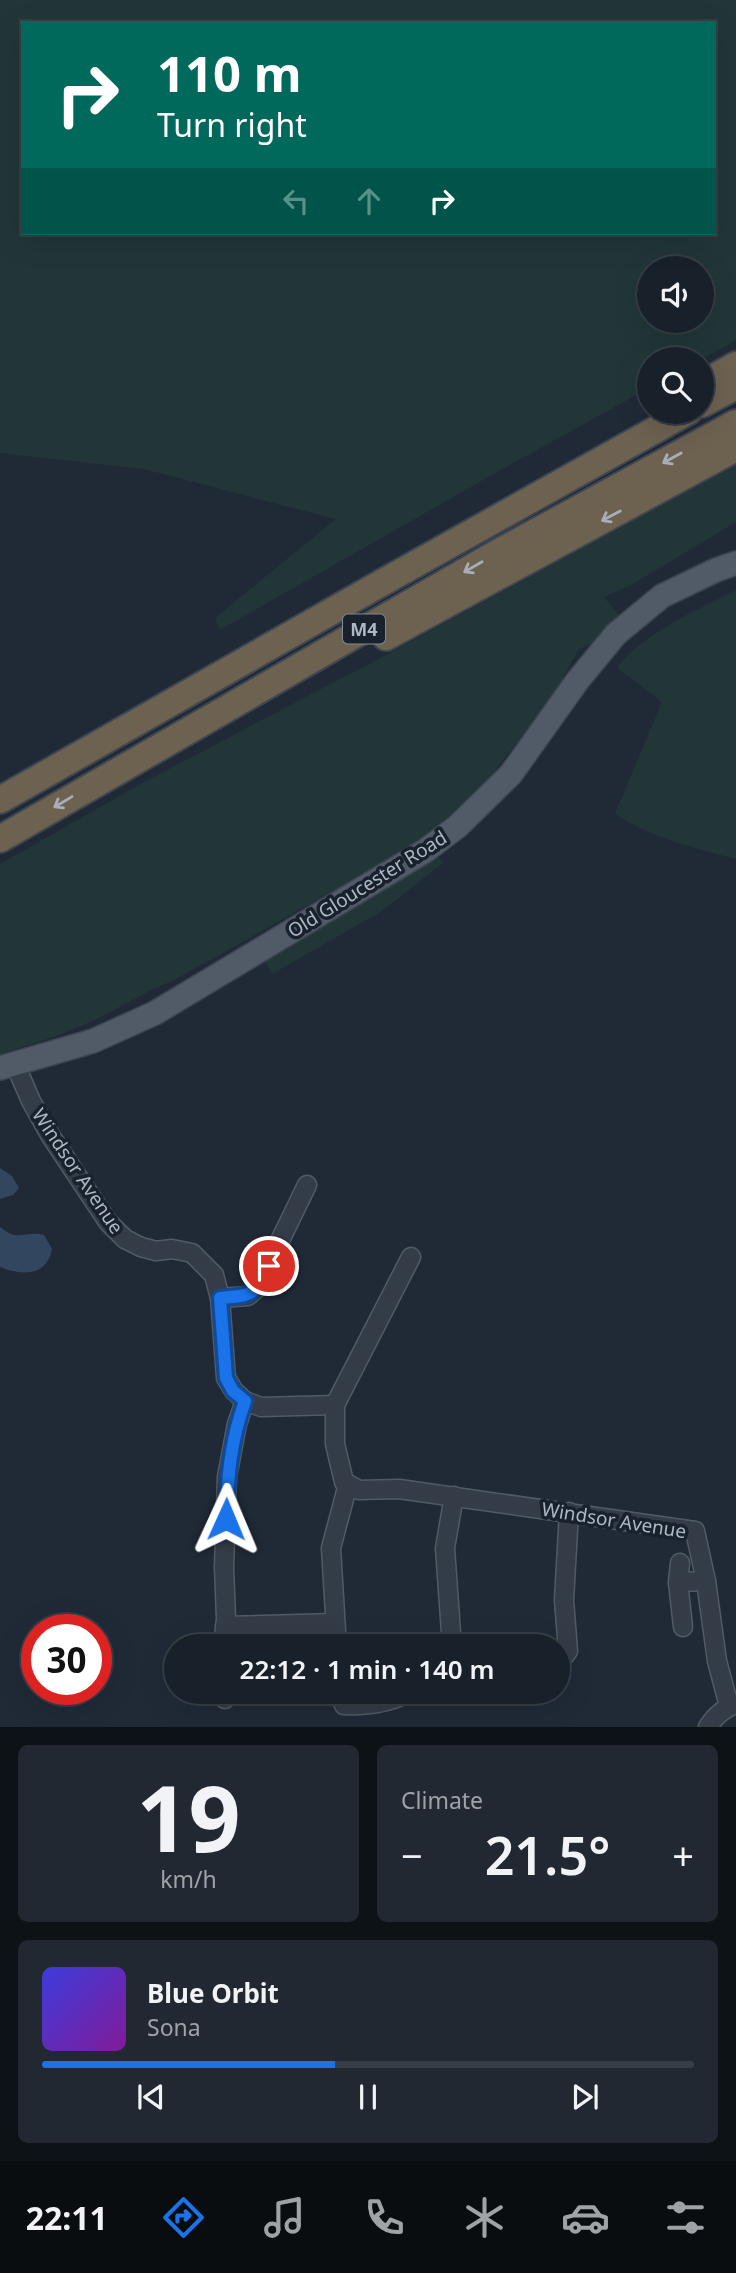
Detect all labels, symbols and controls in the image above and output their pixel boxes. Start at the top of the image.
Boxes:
text: 110 m [157,40,302,106]
icon: right [42,49,133,140]
text: Turn right [157,103,307,146]
icon: left [277,182,315,220]
icon: ahead [350,182,388,220]
icon: right [423,182,461,220]
map controls [637,256,714,424]
button: sound [637,256,714,333]
button: search [637,347,714,424]
one-way arrow [662,452,683,465]
one-way arrow [601,509,622,523]
one-way arrow [463,561,484,574]
road number: M4 [343,614,385,644]
one-way arrow [53,795,73,809]
street label: Old Gloucester Road [282,824,452,944]
street label: Windsor Avenue [26,1103,130,1239]
pin [239,1236,299,1296]
icon: arrive [250,1247,288,1285]
position arrow [189,1482,263,1556]
street label: Windsor Avenue [540,1496,688,1544]
speed limit sign: 30 [21,1614,112,1705]
text: 22:12 · 1 min · 140 m [240,1651,494,1687]
text: 19 [136,1755,241,1879]
text: Climate [401,1784,483,1816]
text: 21.5° [485,1819,610,1890]
text: − [401,1829,423,1881]
text: + [672,1829,694,1881]
text: km/h [160,1863,217,1895]
text: Blue Orbit [147,1975,279,2011]
text: Sona [147,2011,201,2043]
icon: previous [132,2078,170,2116]
icon: pause [349,2078,387,2116]
icon: next [566,2078,604,2116]
icon: directions [159,2193,208,2242]
icon: music [260,2193,309,2242]
icon: phone [360,2193,409,2242]
icon: climate [460,2193,509,2242]
icon: car [561,2193,610,2242]
icon: filters [661,2193,710,2242]
text: 22:11 [26,2196,108,2239]

